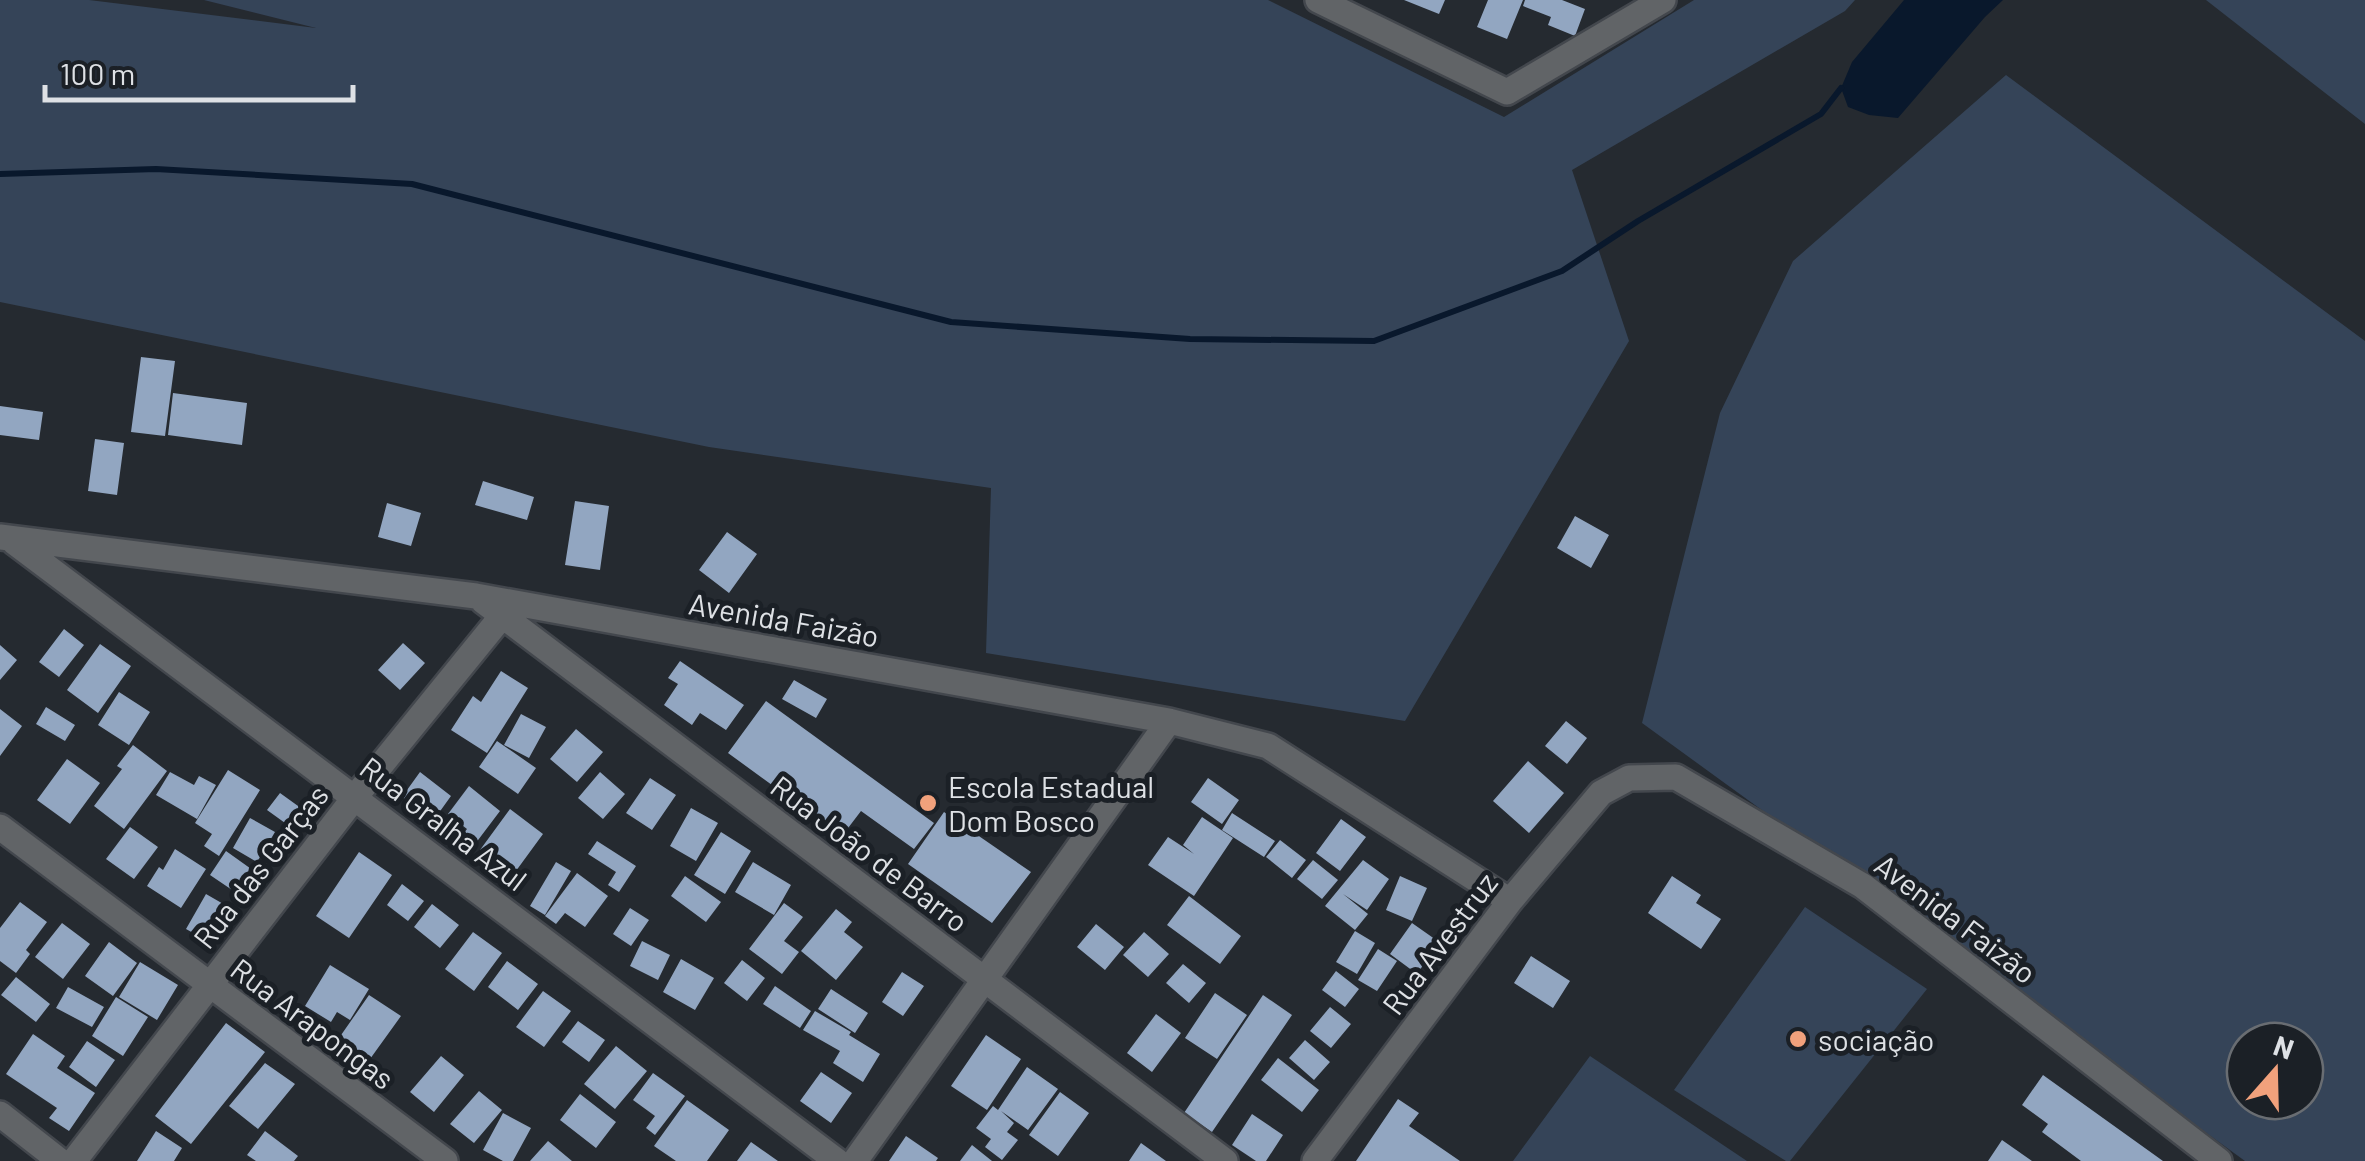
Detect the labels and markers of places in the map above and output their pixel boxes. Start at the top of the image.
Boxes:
place label: Escola Estadual Dom Bosco [948,768,1154,838]
marker: Escola Estadual Dom Bosco [917,792,939,814]
place label: sociação [1818,1021,1934,1057]
marker: sociação [1787,1028,1809,1050]

